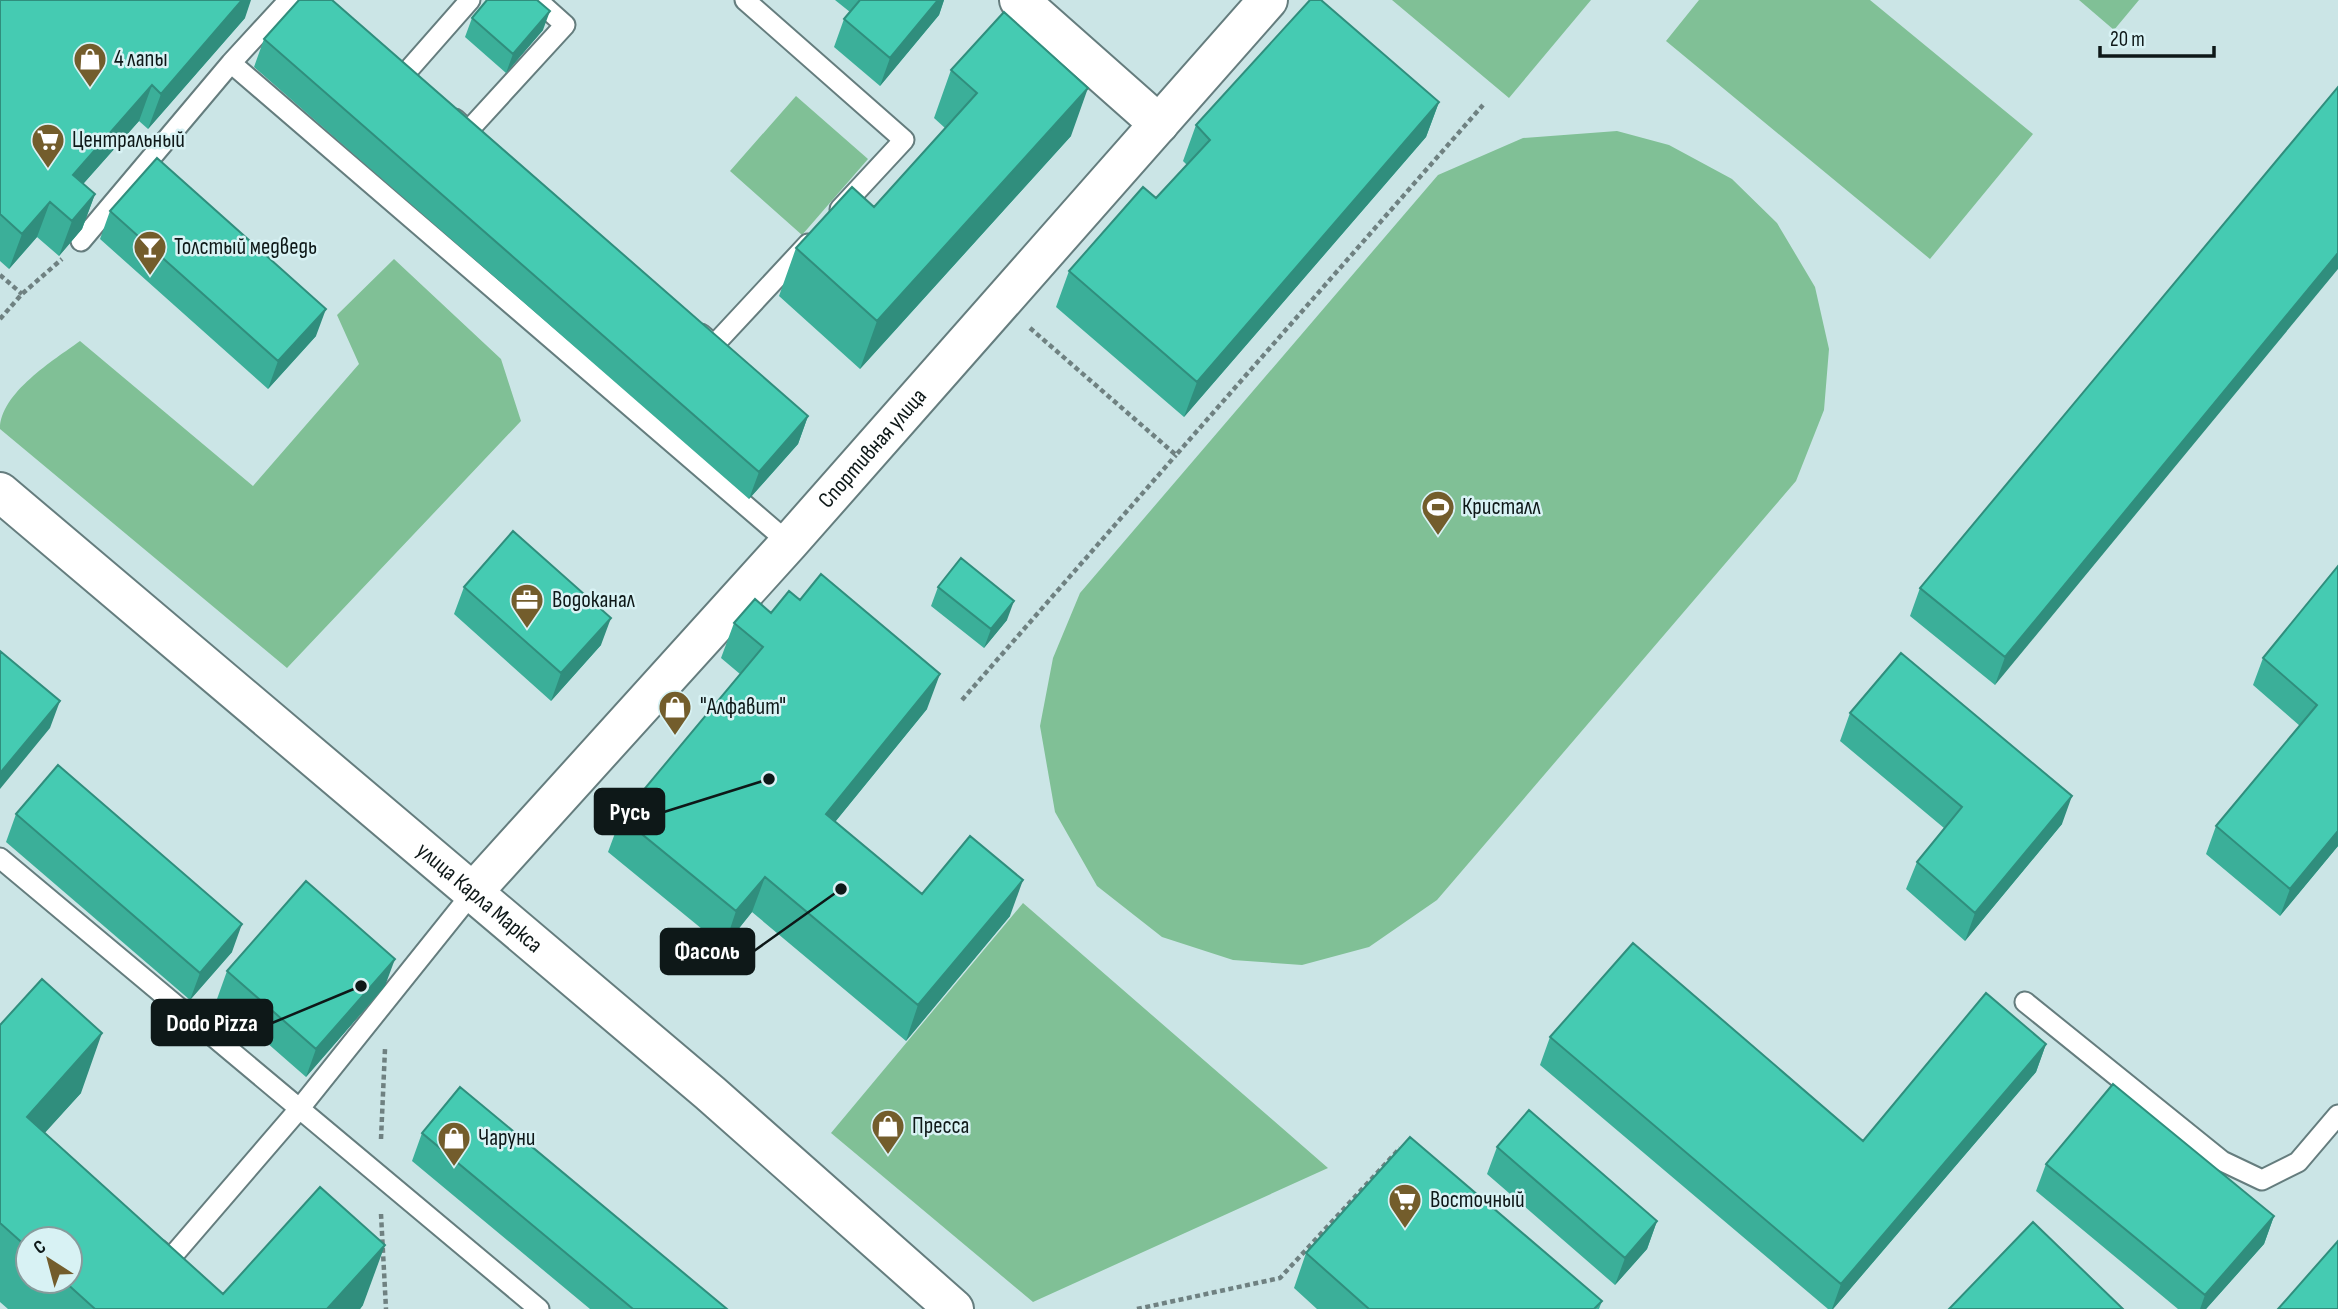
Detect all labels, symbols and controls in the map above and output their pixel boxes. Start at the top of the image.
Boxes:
scale bar [2100,14,2214,58]
text: 20 m [2110,27,2145,52]
shop icon: 4 лапы [71,40,109,89]
place label: 4 лапы [114,45,168,73]
supermarket icon: Центральный [29,121,67,170]
place label: Центральный [72,126,185,154]
bar icon: Толстый медведь [131,228,169,277]
place label: Толстый медведь [174,233,317,261]
street label: Спортивная улица [812,383,933,514]
sports icon: Кристалл [1419,488,1457,537]
place label: Кристалл [1462,493,1542,521]
office icon: Водоканал [508,581,546,630]
place label: Водоканал [552,586,636,614]
shop icon: "Алфавит" [656,688,694,737]
place label: "Алфавит" [700,693,786,721]
callout: Русь [595,789,664,834]
text: Русь [610,798,650,827]
street label: улица Карла Маркса [411,836,548,959]
callout: Фасоль [661,929,754,974]
text: Фасоль [674,937,740,966]
callout: Dodo Pizza [152,1000,272,1045]
text: Dodo Pizza [166,1009,258,1038]
shop icon: Пресса [869,1107,907,1156]
place label: Пресса [912,1112,969,1140]
shop icon: Чаруни [435,1119,473,1168]
place label: Чаруни [478,1124,535,1152]
supermarket icon: Восточный [1386,1181,1424,1230]
place label: Восточный [1430,1186,1525,1214]
north arrow [14,1225,84,1295]
text: С [29,1235,51,1260]

